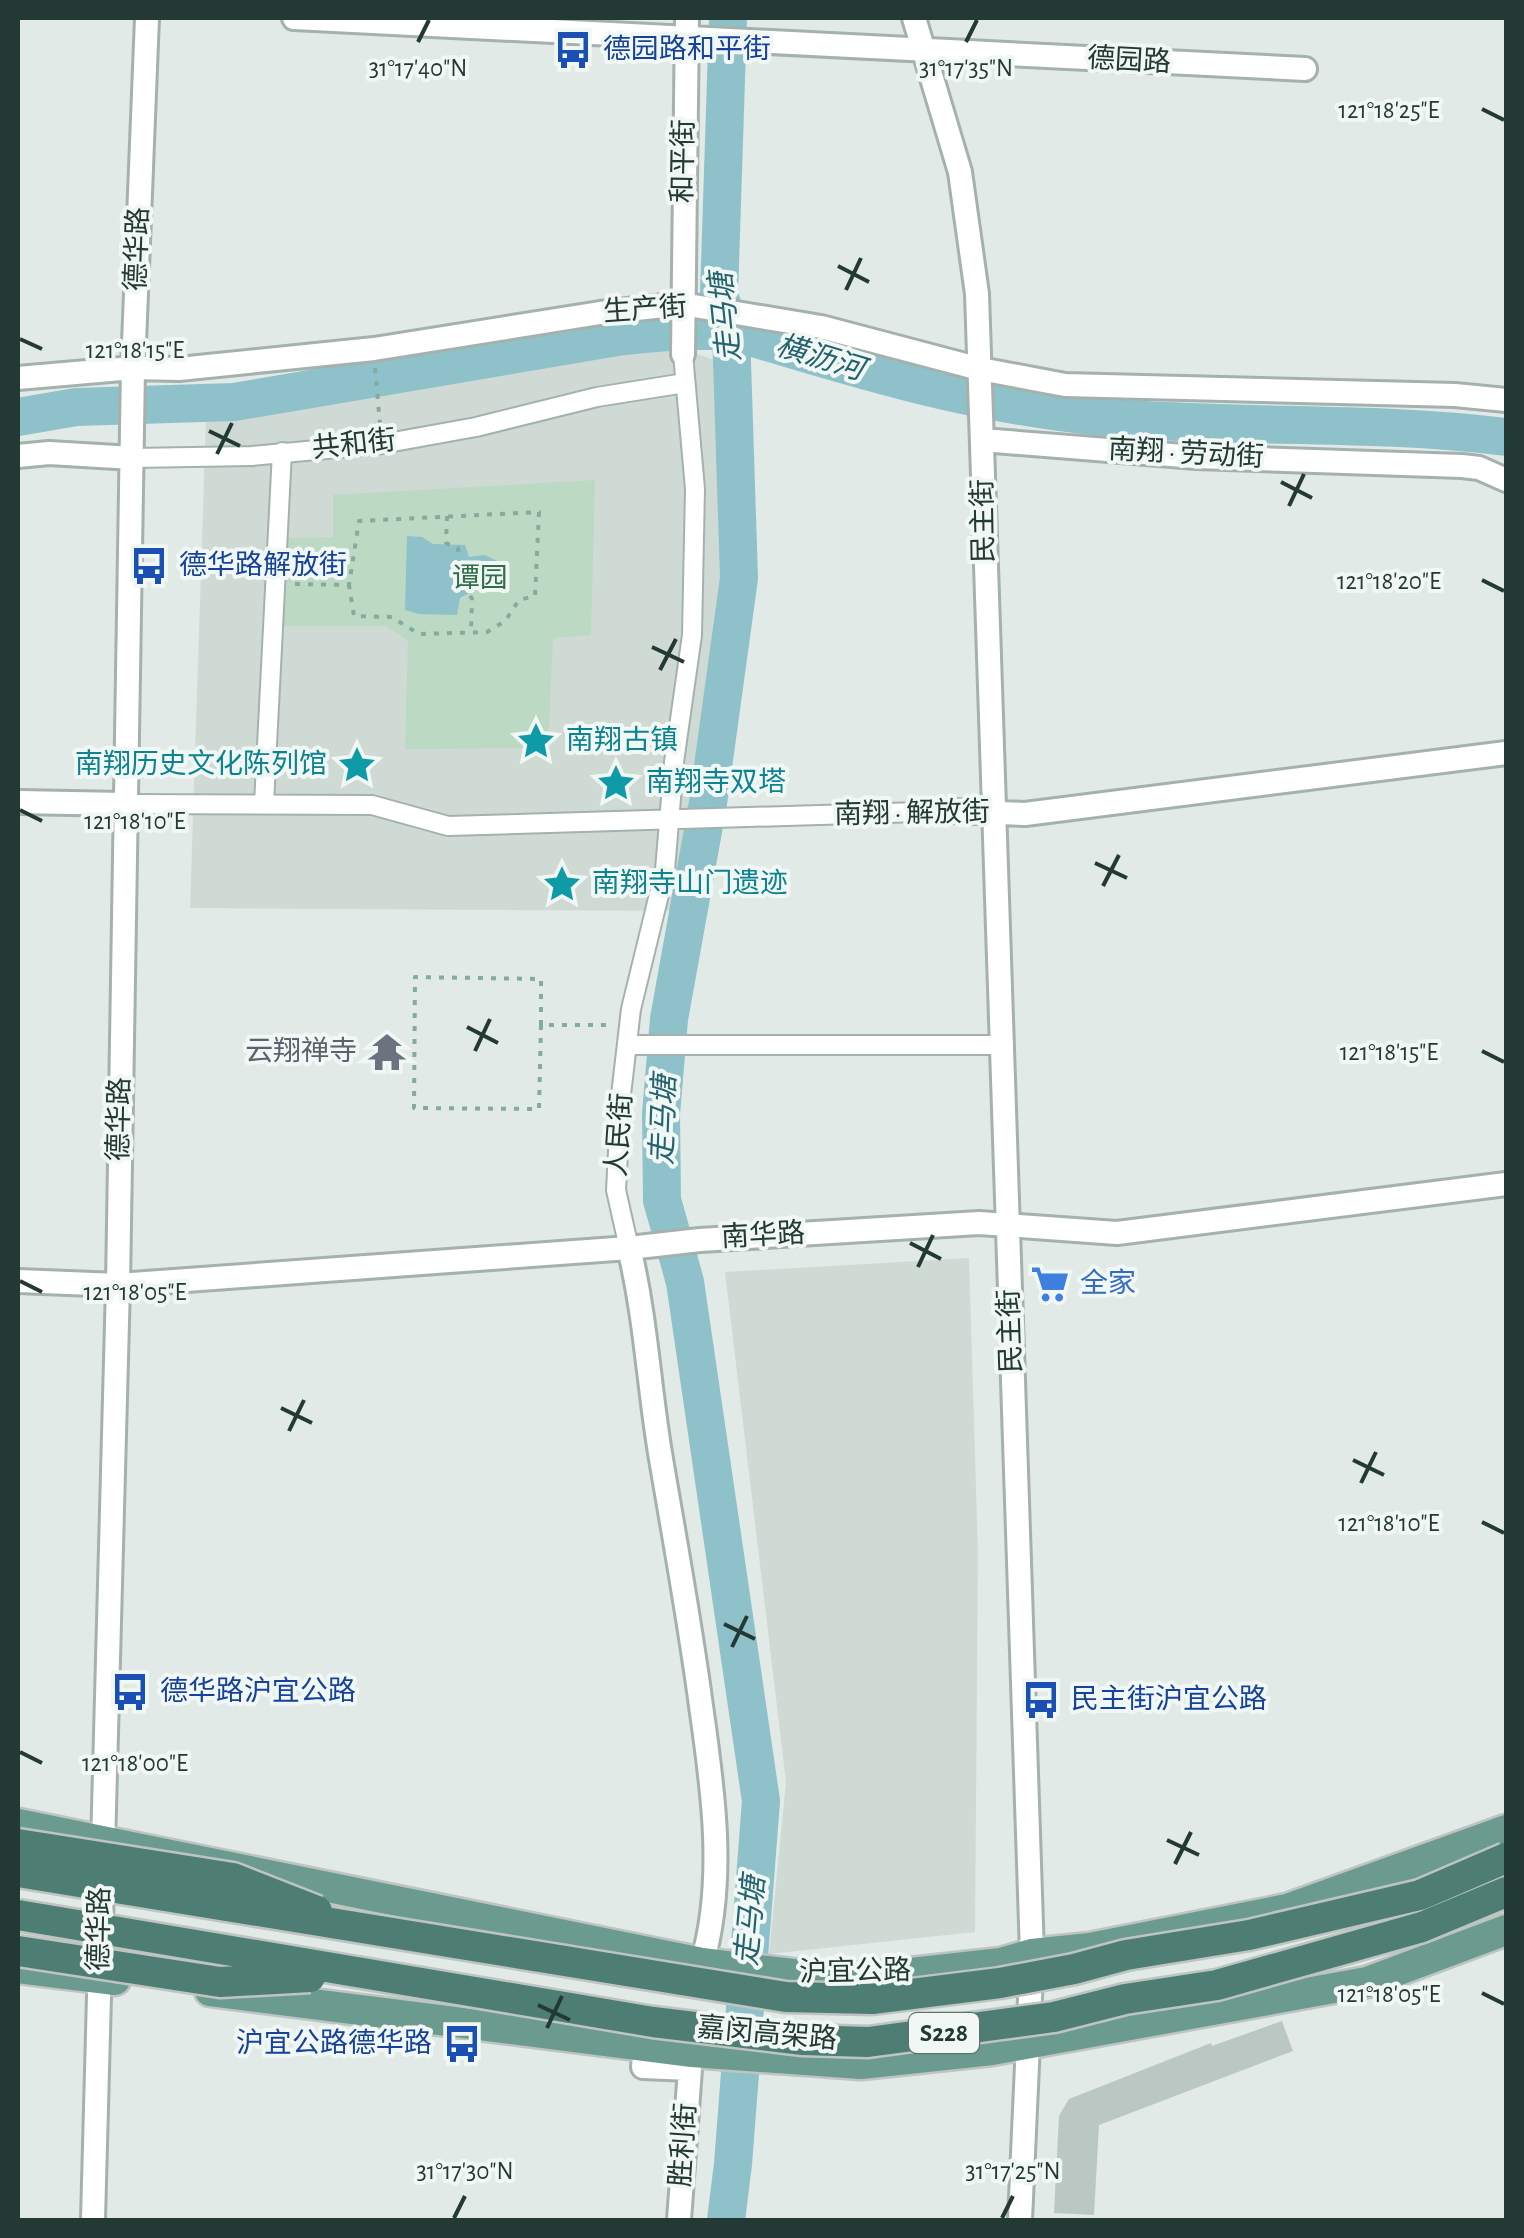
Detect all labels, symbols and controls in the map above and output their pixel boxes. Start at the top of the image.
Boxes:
bus stop icon: 德园路和平街 [552,29,594,71]
place label: 德园路和平街 [603,34,771,64]
street label: 德园路 [1086,43,1172,77]
text: 31°17'40"N [369,56,467,81]
text: 31°17'35"N [919,56,1013,81]
text: 121°18'25"E [1338,98,1440,123]
street label: 和平街 [667,119,699,203]
street label: 德华路 [121,206,153,291]
water label: 走马塘 [704,266,746,364]
street label: 生产街 [602,291,688,327]
water label: 横沥河 [773,329,873,387]
text: 121°18'15"E [86,338,184,363]
street label: 共和街 [311,425,397,463]
street label: 南翔 • 劳动街 [1107,434,1265,472]
street label: 民主街 [967,479,999,563]
bus stop icon: 德华路解放街 [128,545,170,587]
place label: 德华路解放街 [179,550,347,580]
park label: 谭园 [452,564,508,593]
text: 121°18'20"E [1337,569,1441,594]
place icon: 南翔古镇 [515,720,557,762]
place label: 南翔古镇 [566,725,678,755]
place icon: 南翔历史文化陈列馆 [336,744,378,786]
place label: 南翔历史文化陈列馆 [75,749,327,779]
place icon: 南翔寺双塔 [595,762,637,804]
place label: 南翔寺双塔 [646,767,786,797]
street label: 南翔 • 解放街 [834,797,990,829]
text: 121°18'10"E [84,809,186,834]
place icon: 南翔寺山门遗迹 [541,863,583,905]
place label: 南翔寺山门遗迹 [592,868,788,898]
temple icon: 云翔禅寺 [366,1031,408,1073]
place label: 云翔禅寺 [245,1036,357,1066]
text: 121°18'15"E [1340,1040,1438,1065]
water label: 走马塘 [645,1069,681,1165]
street label: 德华路 [103,1077,135,1161]
street label: 人民街 [601,1092,637,1178]
street label: 南华路 [720,1218,806,1252]
supermarket icon: 全家 [1029,1263,1071,1305]
place label: 全家 [1080,1268,1136,1298]
text: 121°18'05"E [83,1280,187,1305]
street label: 民主街 [994,1289,1026,1374]
text: 121°18'10"E [1338,1511,1440,1536]
bus stop icon: 德华路沪宜公路 [109,1671,151,1713]
place label: 德华路沪宜公路 [160,1676,356,1706]
bus stop icon: 民主街沪宜公路 [1020,1679,1062,1721]
place label: 民主街沪宜公路 [1071,1684,1267,1714]
text: 121°18'00"E [82,1751,188,1776]
water label: 走马塘 [730,1870,770,1967]
street label: 德华路 [83,1887,115,1971]
street label: 沪宜公路 [799,1955,911,1987]
text: 121°18'05"E [1337,1982,1441,2007]
street label: 嘉闵高架路 [696,2012,838,2054]
road number: S228 [909,2013,979,2053]
bus stop icon: 沪宜公路德华路 [441,2023,483,2065]
place label: 沪宜公路德华路 [236,2028,432,2058]
street label: 胜利街 [665,2102,701,2188]
text: 31°17'30"N [417,2159,513,2184]
text: 31°17'25"N [965,2159,1061,2184]

